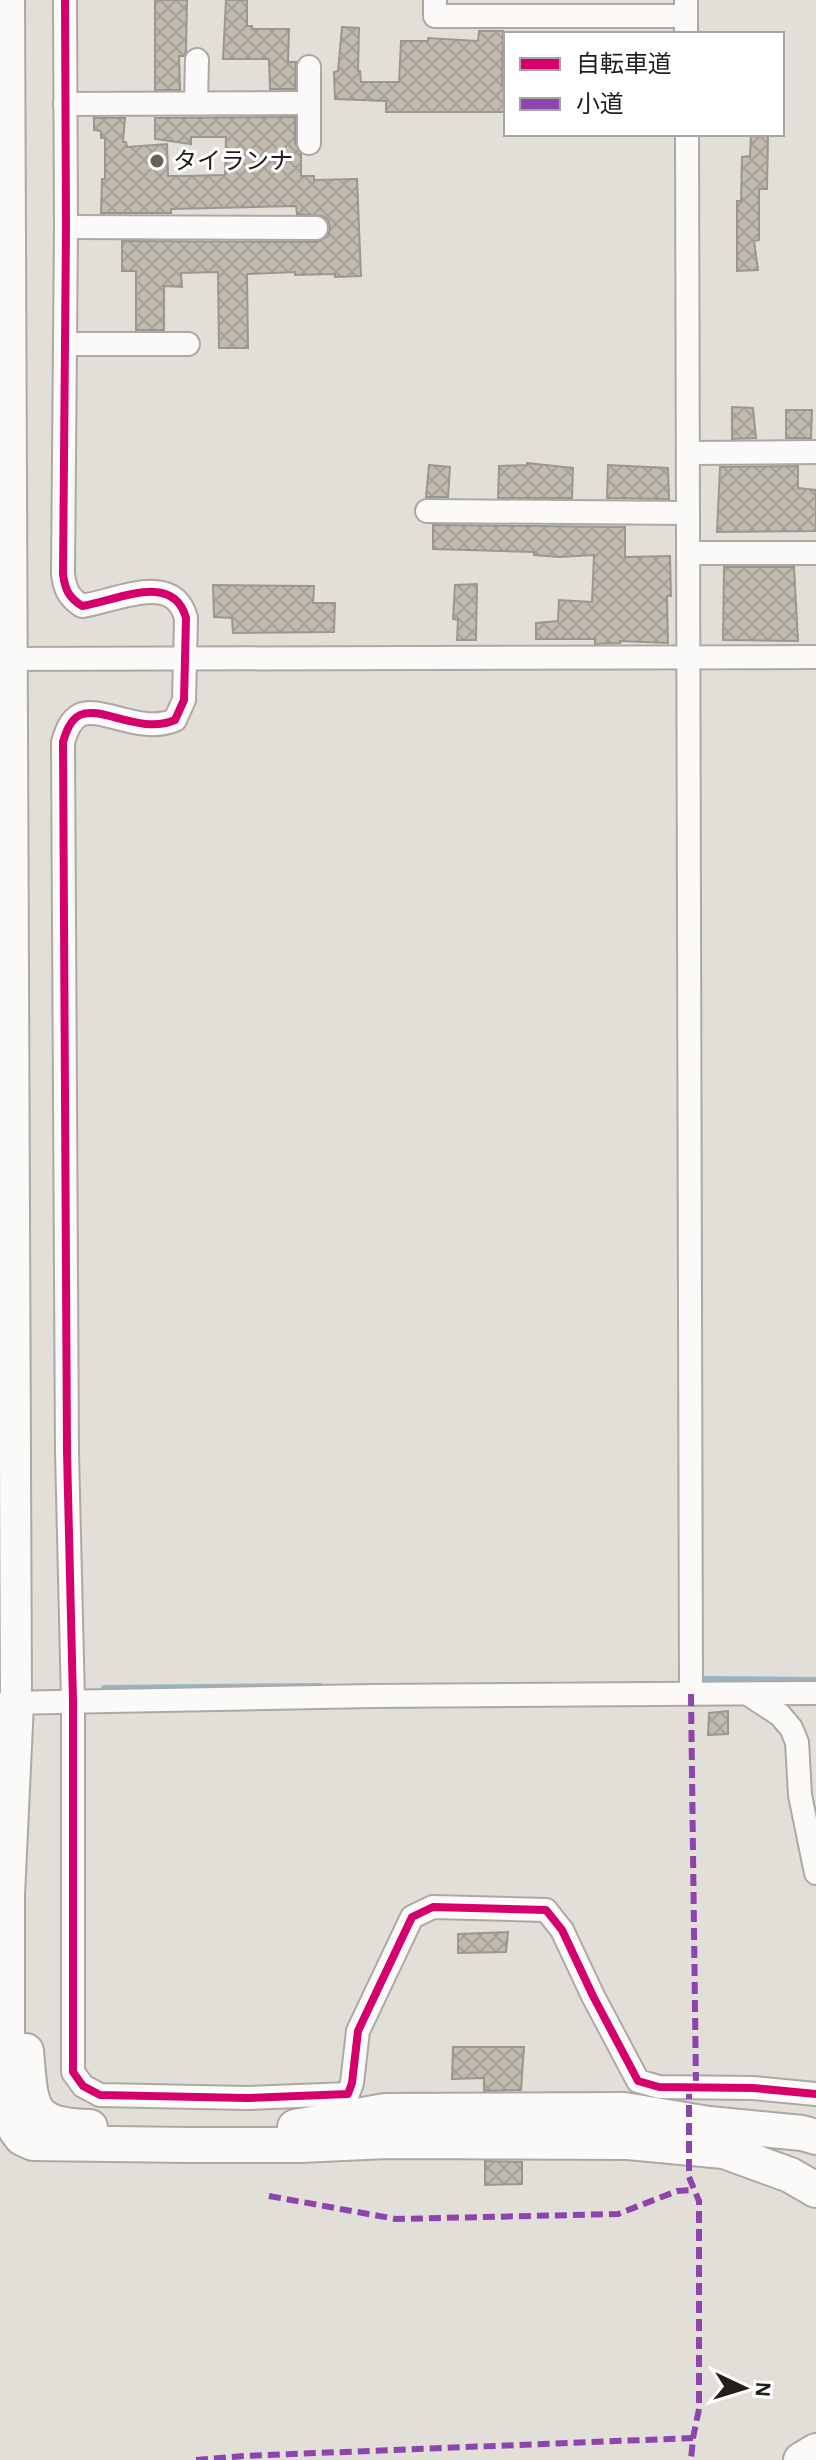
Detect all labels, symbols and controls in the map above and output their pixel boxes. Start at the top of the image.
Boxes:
legend [504,32,784,136]
text: 自転車道 [576,51,672,77]
text: 小道 [576,91,624,117]
place label: タイランナ [173,149,293,174]
marker: タイランナ [148,152,166,170]
north arrow [704,2348,784,2428]
text: N [751,2381,774,2398]

